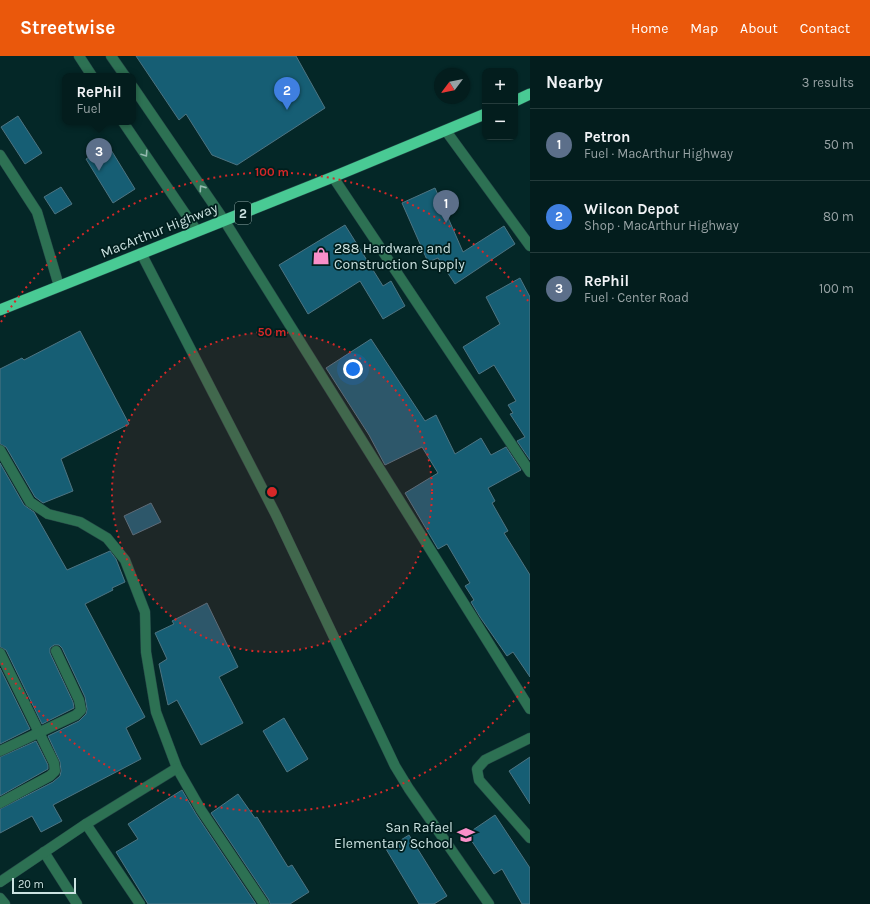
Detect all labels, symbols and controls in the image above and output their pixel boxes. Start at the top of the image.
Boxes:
text: Streetwise [20,17,115,39]
text: Home [631,20,668,37]
text: Map [690,20,718,37]
text: About [740,20,778,37]
text: Contact [800,20,850,37]
north arrow [434,68,470,104]
map controls [482,68,518,140]
button: + [482,68,518,104]
text: Nearby [546,72,603,92]
popup [62,73,136,125]
text: 3 results [802,75,854,90]
pin: 2 [274,77,300,110]
text: RePhil [76,83,122,101]
text: Fuel [76,101,101,116]
button: − [482,104,518,140]
text: Petron [584,128,630,146]
text: 1 [557,137,561,152]
text: 50 m [824,137,854,152]
pin: 3 [86,138,112,171]
text: Fuel · MacArthur Highway [584,146,733,161]
one-way arrow [140,150,148,157]
text: 100 m [255,165,289,179]
one-way arrow [199,185,207,192]
pin: 1 [433,190,459,223]
street label: MacArthur Highway [98,199,221,262]
text: Wilcon Depot [584,200,679,218]
road number: 2 [235,202,251,224]
text: 2 [555,209,563,224]
text: 80 m [823,209,854,224]
text: Shop · MacArthur Highway [584,218,739,233]
place label: 288 Hardware and Construction Supply [334,240,465,273]
shop icon: 288 Hardware and Construction Supply [311,246,331,266]
text: RePhil [584,272,629,290]
text: 3 [555,281,563,296]
text: 100 m [819,281,854,296]
text: Fuel · Center Road [584,290,689,305]
text: 50 m [258,325,287,339]
your location [343,359,363,379]
centre of rings [265,485,279,499]
place label: San Rafael Elementary School [334,819,453,852]
school or university icon: San Rafael Elementary School [456,825,476,845]
scale bar [12,876,76,895]
text: 20 m [18,878,44,891]

